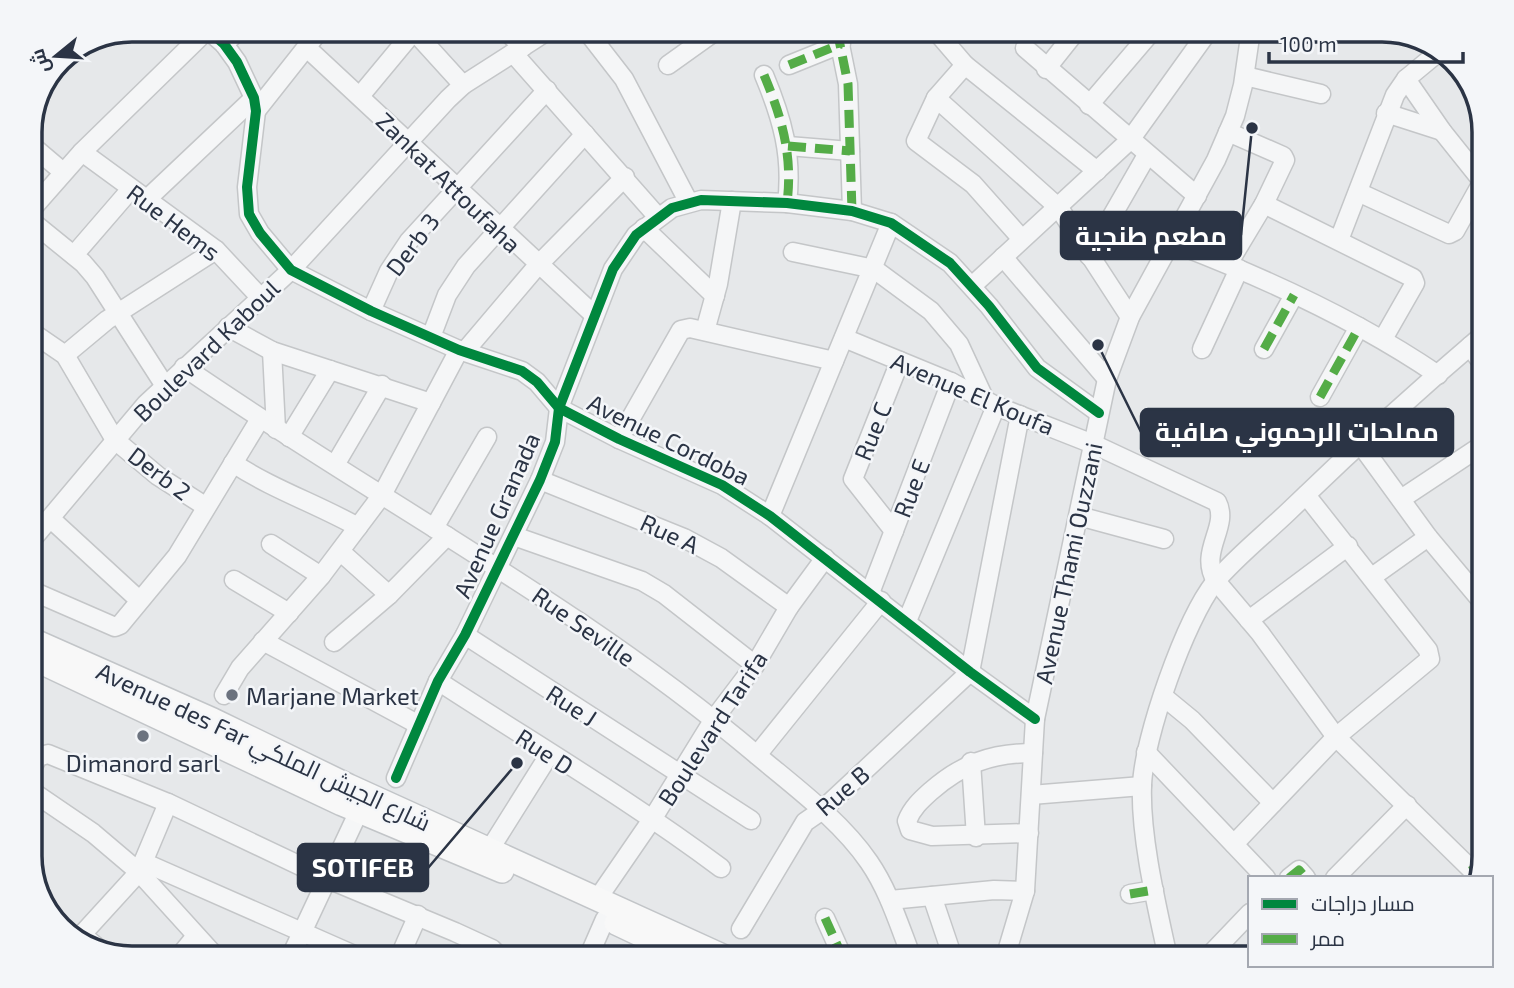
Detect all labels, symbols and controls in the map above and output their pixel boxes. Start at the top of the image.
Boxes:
north arrow [21,21,91,91]
scale bar [1269,21,1463,65]
text: 100 m [1280,31,1337,56]
text: ش [25,46,55,77]
street label: Zankat Attoufaha [371,106,527,258]
street label: Rue Hems [122,178,226,266]
street label: Derb 3 [379,207,445,281]
callout: مطعم طنجية [1061,212,1241,259]
text: مطعم طنجية [1075,219,1227,254]
street label: Boulevard Kaboul [127,273,285,427]
street label: Avenue El Koufa [887,346,1059,440]
street label: Avenue Cordoba [583,387,755,491]
street label: Rue C [847,398,897,464]
callout: مملحات الرحموني صافية [1141,409,1453,456]
text: مملحات الرحموني صافية [1155,415,1439,453]
street label: Avenue Granada [447,428,545,602]
street label: Derb 2 [123,440,197,506]
street label: Avenue Thami Ouzzani [1028,440,1108,686]
street label: Rue E [887,455,935,521]
street label: Rue A [636,507,704,559]
street label: Rue Seville [527,580,641,672]
street label: Boulevard Tarifa [651,645,773,811]
street label: Avenue des Far شارع الجيش الملكي [90,656,436,842]
street label: Rue J [541,678,603,732]
place label: Marjane Market [246,681,419,710]
marker: Marjane Market [224,687,240,703]
street label: Rue D [511,722,579,780]
marker: Dimanord sarl [135,728,151,744]
place label: Dimanord sarl [66,748,220,777]
street label: Rue B [809,759,875,821]
callout: SOTIFEB [298,844,428,891]
text: SOTIFEB [312,851,414,882]
legend [1248,876,1493,967]
text: مسار دراجات [1311,890,1415,916]
text: ممر [1310,925,1345,951]

